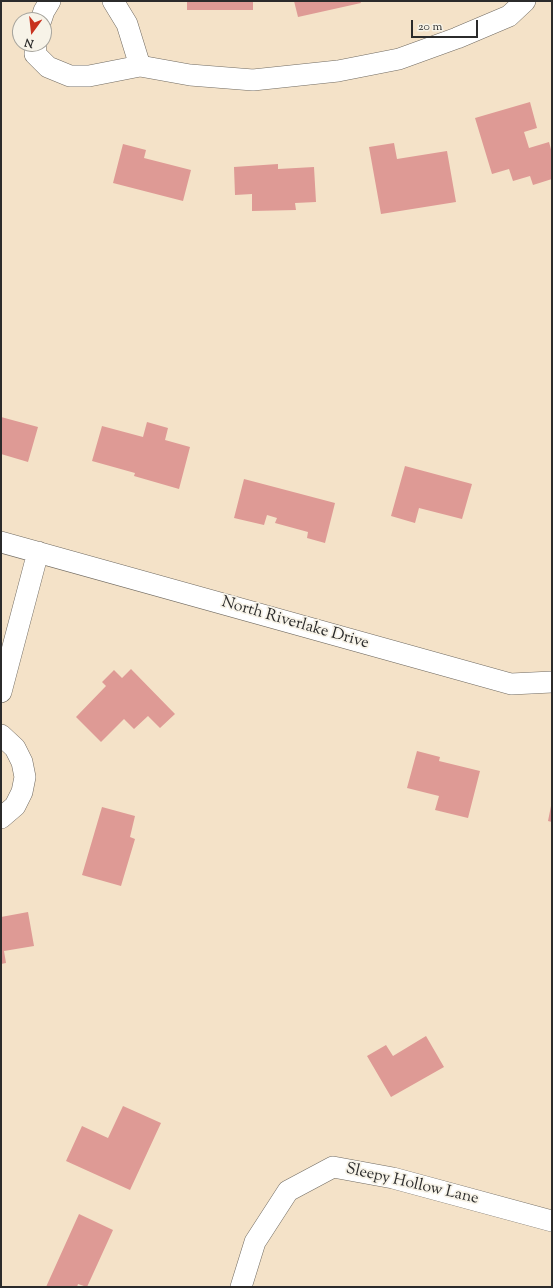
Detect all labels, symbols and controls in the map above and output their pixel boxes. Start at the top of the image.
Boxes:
north arrow [12,12,52,52]
scale bar [413,12,480,38]
text: 20 m [418,18,442,36]
text: N [23,34,35,51]
street label: North Riverlake Drive [219,594,371,654]
street label: Sleepy Hollow Lane [344,1160,480,1210]

